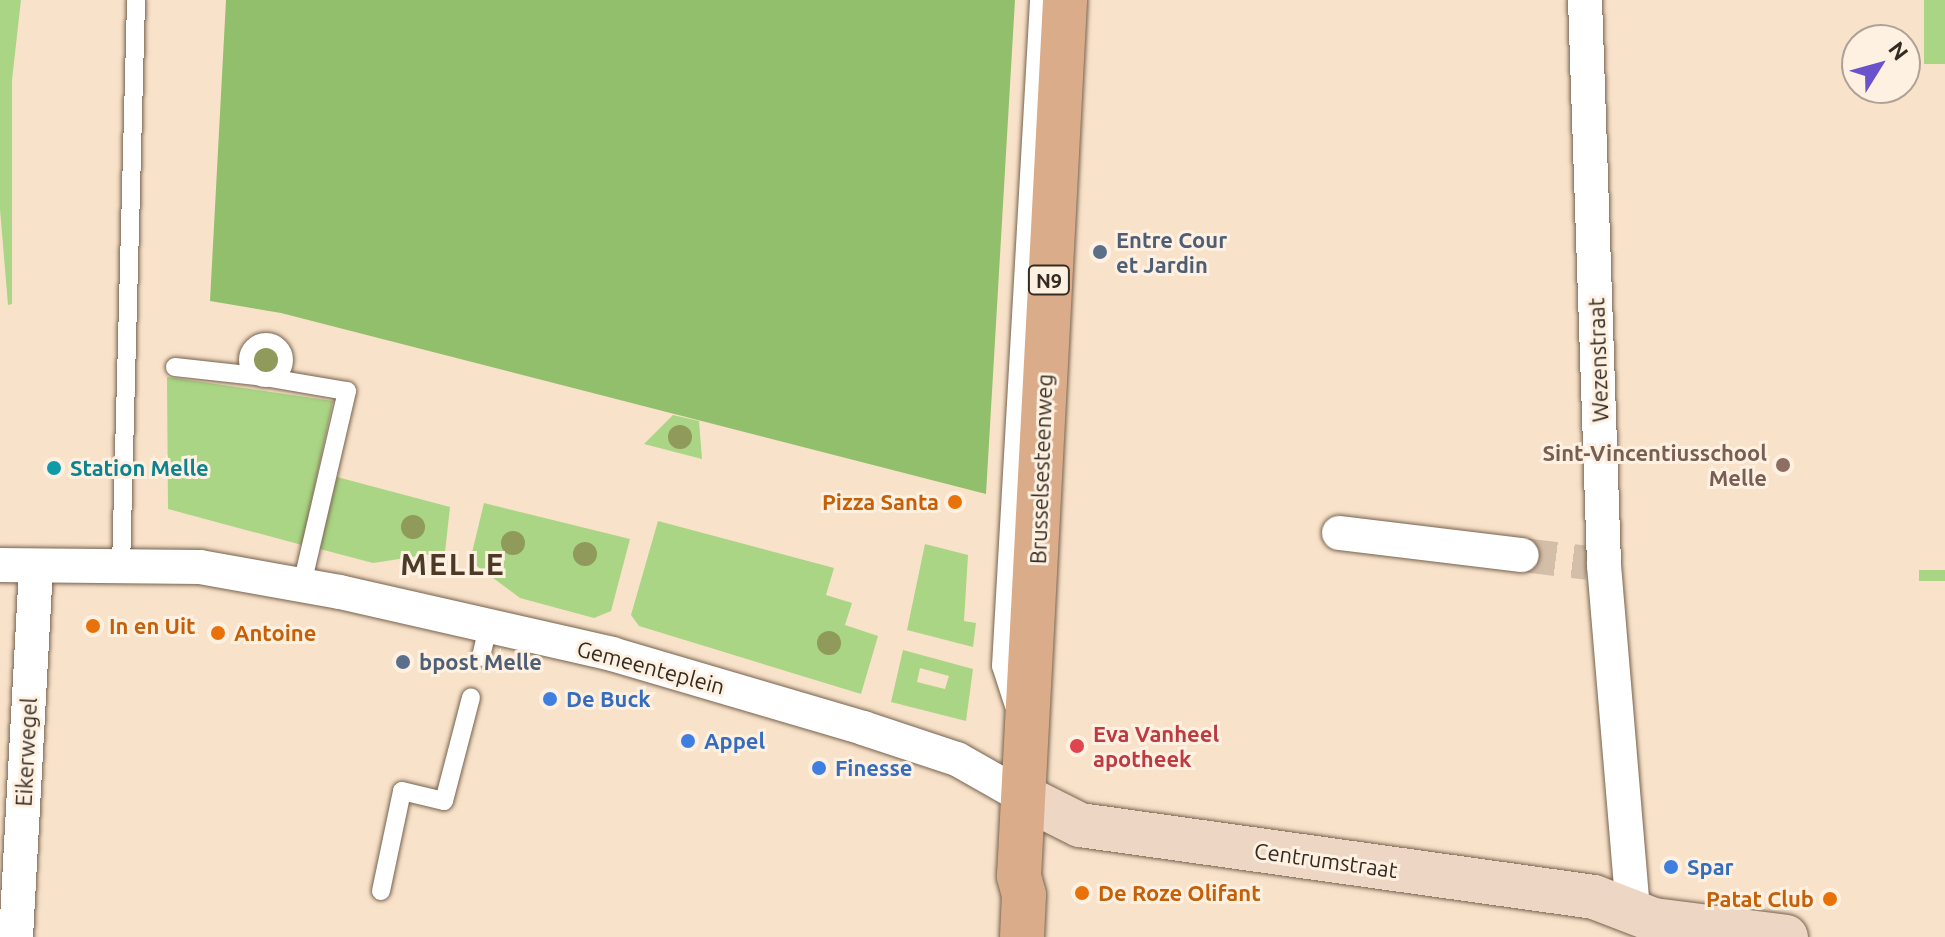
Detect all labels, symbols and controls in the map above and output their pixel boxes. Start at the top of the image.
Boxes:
north arrow [1841,24,1921,104]
text: N [1884,36,1914,65]
place label: Entre Cour et Jardin [1116,226,1227,278]
marker: Entre Cour et Jardin [1091,243,1109,261]
road number: N9 [1027,264,1071,296]
street label: Wezenstraat [1583,297,1613,423]
street label: Brusselsesteenweg [1024,373,1058,565]
place label: Sint-Vincentiusschool Melle [1543,439,1767,490]
place label: Station Melle [70,455,209,481]
marker: Sint-Vincentiusschool Melle [1774,456,1792,474]
marker: Station Melle [45,459,63,477]
place label: Pizza Santa [822,489,939,515]
marker: Pizza Santa [946,493,964,511]
district label: MELLE [400,546,506,582]
place label: In en Uit [109,613,195,639]
marker: In en Uit [84,617,102,635]
place label: Antoine [234,620,316,646]
marker: Antoine [209,624,227,642]
street label: Gemeenteplein [574,635,728,699]
place label: bpost Melle [419,649,542,675]
marker: bpost Melle [394,653,412,671]
place label: De Buck [566,686,651,712]
marker: De Buck [541,690,559,708]
street label: Eikerwegel [10,697,42,807]
place label: Eva Vanheel apotheek [1093,720,1219,772]
place label: Appel [704,728,765,754]
marker: Appel [679,732,697,750]
marker: Eva Vanheel apotheek [1068,737,1086,755]
place label: Finesse [835,755,912,781]
marker: Finesse [810,759,828,777]
street label: Centrumstraat [1253,837,1399,883]
place label: Spar [1687,854,1734,880]
marker: Spar [1662,858,1680,876]
place label: De Roze Olifant [1098,880,1261,906]
marker: De Roze Olifant [1073,884,1091,902]
place label: Patat Club [1706,886,1814,912]
marker: Patat Club [1821,890,1839,908]

